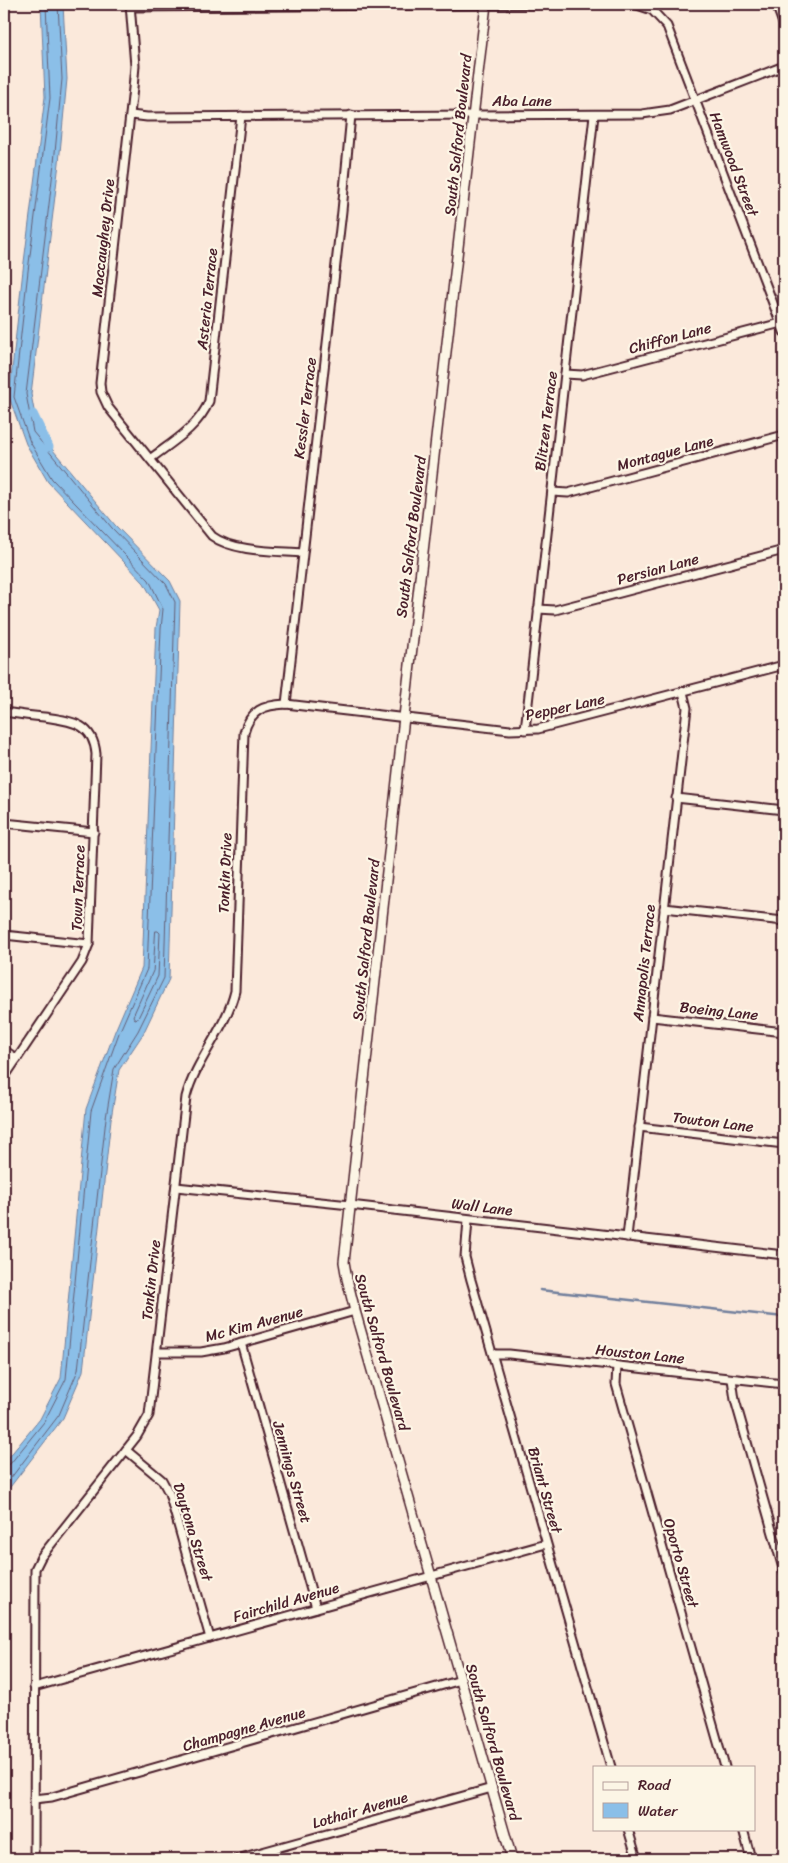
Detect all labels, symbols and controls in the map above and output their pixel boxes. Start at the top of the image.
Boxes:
street label: South Salford Boulevard [437,52,480,217]
street label: Aba Lane [491,88,552,114]
street label: Hamwood Street [702,108,766,221]
street label: Maccaughey Drive [84,178,122,298]
street label: Asteria Terrace [189,247,225,352]
street label: Chiffon Lane [626,314,714,362]
street label: Kessler Terrace [286,356,324,460]
street label: Blitzen Terrace [527,369,565,472]
street label: Montague Lane [614,428,716,478]
street label: South Salford Boulevard [388,454,434,619]
street label: Persian Lane [614,546,702,592]
street label: Pepper Lane [523,686,607,728]
street label: Tonkin Drive [211,832,239,914]
street label: Town Terrace [64,844,93,932]
street label: South Salford Boulevard [345,857,388,1022]
street label: Annapolis Terrace [625,903,663,1024]
street label: Boeing Lane [678,994,760,1028]
street label: Towton Lane [671,1104,755,1140]
street label: Wall Lane [450,1190,514,1224]
street label: Tonkin Drive [134,1238,168,1322]
street label: South Salford Boulevard [347,1270,417,1435]
street label: Mc Kim Avenue [202,1298,306,1350]
street label: Houston Lane [594,1336,686,1372]
street label: Jennings Street [265,1417,319,1527]
street label: Briant Street [520,1444,570,1537]
street label: Daytona Street [166,1480,221,1585]
street label: Oporto Street [656,1515,706,1612]
street label: Fairchild Avenue [230,1574,342,1630]
street label: South Salford Boulevard [458,1660,528,1825]
street label: Champagne Avenue [180,1699,308,1759]
legend [593,1766,756,1830]
text: Road [638,1772,671,1798]
street label: Lothair Avenue [309,1784,411,1836]
text: Water [638,1798,678,1824]

